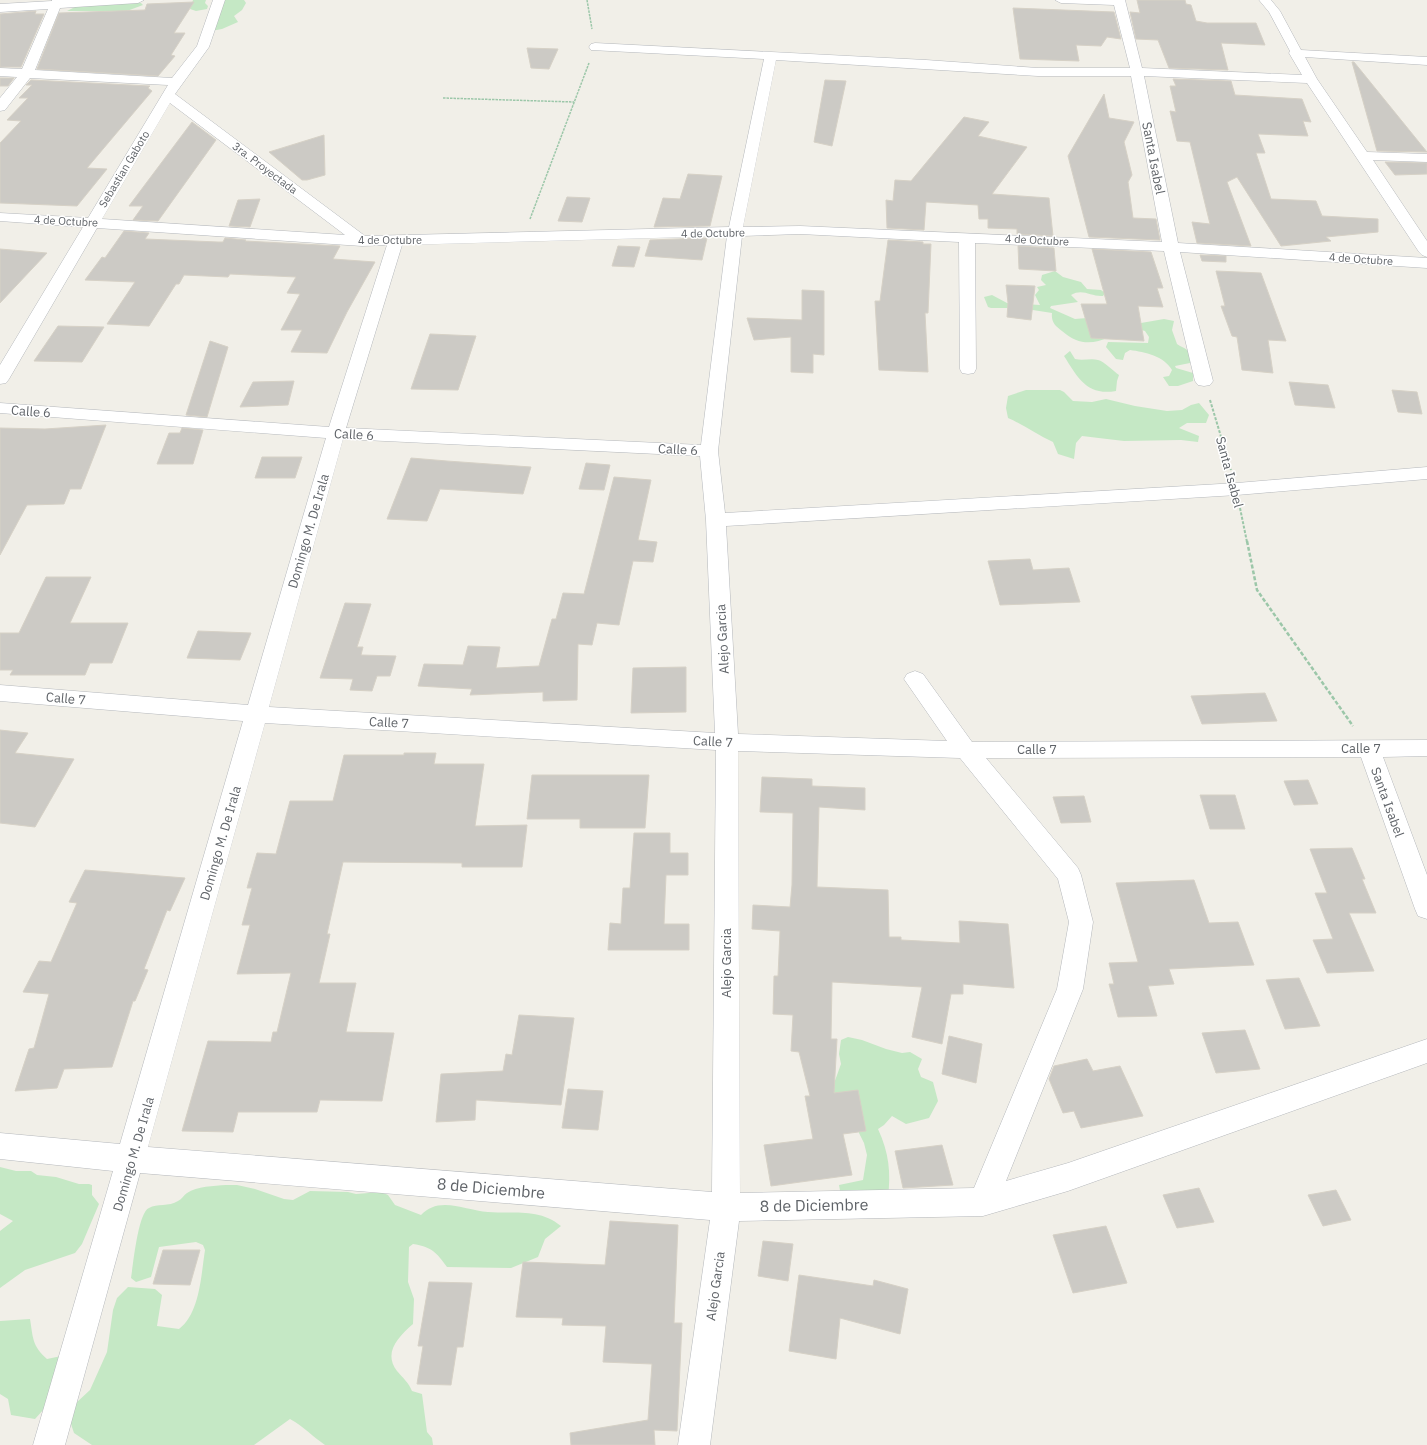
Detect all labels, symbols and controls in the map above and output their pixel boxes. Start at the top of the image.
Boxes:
street label: Santa Isabel [1138,121,1169,196]
street label: Sebastian Gaboto [96,128,152,210]
street label: 3ra. Proyectada [230,139,300,197]
street label: 4 de Octubre [34,212,98,230]
street label: 4 de Octubre [681,225,745,241]
street label: 4 de Octubre [1005,231,1069,249]
street label: 4 de Octubre [358,233,422,247]
street label: 4 de Octubre [1329,250,1393,268]
street label: Calle 6 [10,402,52,421]
street label: Calle 6 [334,425,374,444]
street label: Santa Isabel [1212,435,1247,510]
street label: Calle 6 [658,440,698,459]
street label: Domingo M. De Irala [284,472,333,590]
street label: Alejo Garcia [712,604,733,674]
street label: Calle 7 [45,688,87,709]
street label: Calle 7 [369,713,409,732]
street label: Calle 7 [693,732,733,751]
street label: Calle 7 [1341,740,1381,757]
street label: Calle 7 [1017,741,1057,758]
street label: Santa Isabel [1367,765,1408,840]
street label: Domingo M. De Irala [196,784,245,902]
street label: Alejo Garcia [718,928,735,998]
street label: Domingo M. De Irala [109,1095,158,1213]
street label: 8 de Diciembre [436,1173,546,1203]
street label: 8 de Diciembre [760,1194,869,1216]
street label: Alejo Garcia [702,1250,729,1322]

